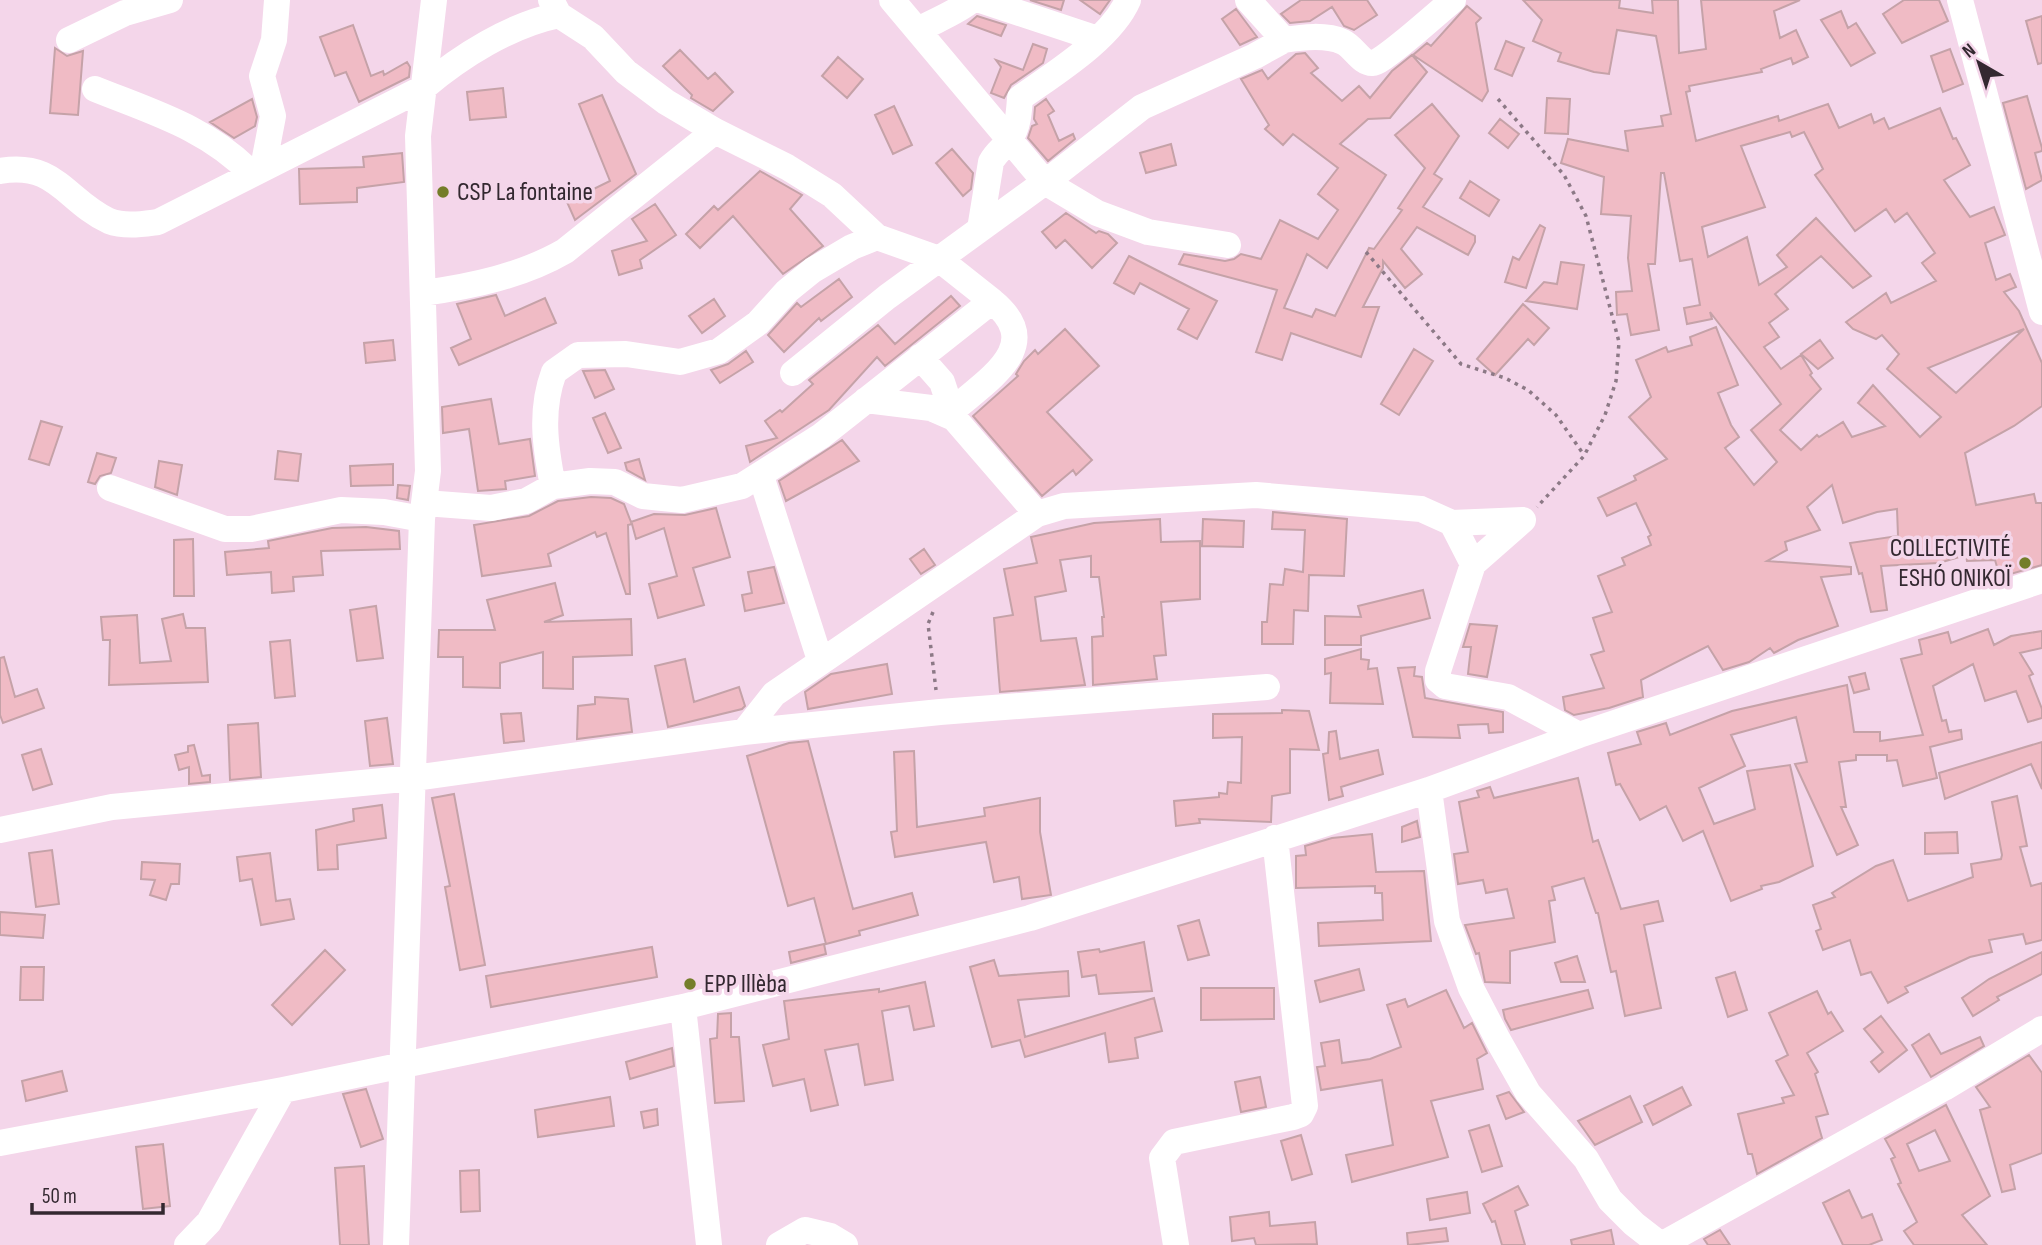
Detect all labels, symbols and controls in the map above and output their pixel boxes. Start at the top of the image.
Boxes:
north arrow [1944,28,2014,98]
text: N [1958,39,1980,63]
place label: CSP La fontaine [457,177,593,208]
marker: CSP La fontaine [435,184,451,200]
place label: COLLECTIVITÉ ESHÓ ONIKOÏ [1890,533,2012,594]
marker: COLLECTIVITÉ ESHÓ ONIKOÏ [2017,555,2033,571]
place label: EPP Illèba [704,969,787,1000]
marker: EPP Illèba [682,976,698,992]
scale bar [32,1172,163,1216]
text: 50 m [42,1184,77,1209]

